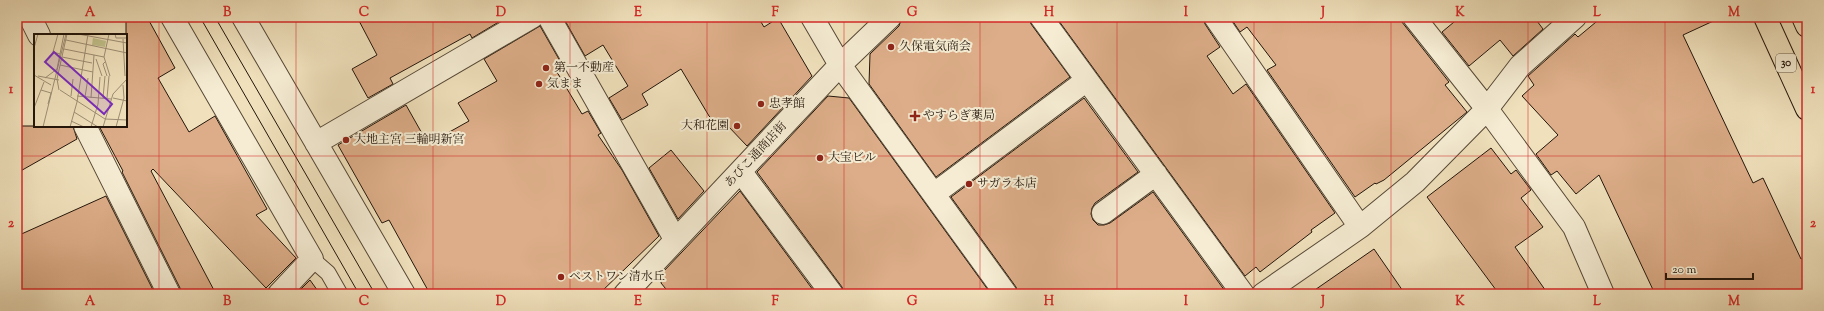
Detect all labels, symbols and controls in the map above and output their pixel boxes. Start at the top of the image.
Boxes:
text: A [85,4,96,22]
text: B [223,4,232,22]
text: C [359,4,369,22]
text: D [496,4,506,22]
text: E [634,4,642,22]
text: F [771,4,779,22]
text: G [907,4,918,22]
text: H [1044,4,1055,22]
text: I [1184,4,1189,22]
text: J [1320,4,1325,22]
text: K [1455,4,1465,22]
text: L [1593,4,1601,22]
text: M [1728,4,1740,22]
inset map [34,34,127,127]
place label: 久保電気商会 [899,38,971,56]
marker: 久保電気商会 [886,42,896,52]
road number: 30 [1776,54,1796,72]
place label: 第一不動産 [554,59,614,77]
marker: 第一不動産 [541,63,551,73]
place label: 気まま [547,75,583,93]
marker: 気まま [534,79,544,89]
text: 1 [9,81,14,99]
text: 1 [1811,81,1816,99]
place label: 忠孝館 [769,95,805,113]
marker: 忠孝館 [756,99,766,109]
place label: やすらぎ薬局 [923,107,995,125]
marker: やすらぎ薬局 [910,111,920,121]
place label: 大和花園 [681,117,729,135]
street label: あびこ通商店街 [721,117,792,192]
marker: 大和花園 [732,121,742,131]
place label: 大地主宮 三輪明新宮 [354,131,465,149]
marker: 大地主宮 三輪明新宮 [341,135,351,145]
place label: 大宝ビル [828,149,876,167]
marker: 大宝ビル [815,153,825,163]
place label: サガラ本店 [977,175,1037,193]
marker: サガラ本店 [964,179,974,189]
text: 2 [8,215,15,233]
text: 2 [1810,215,1817,233]
scale bar [1666,255,1753,281]
text: 20 m [1672,261,1697,279]
place label: ベストワン清水丘 [569,268,665,286]
marker: ベストワン清水丘 [556,272,566,282]
text: A [85,293,96,311]
text: B [223,293,232,311]
text: C [359,293,369,311]
text: D [496,293,506,311]
text: E [634,293,642,311]
text: F [771,293,779,311]
text: G [907,293,918,311]
text: H [1044,293,1055,311]
text: I [1184,293,1189,311]
text: J [1320,293,1325,311]
text: K [1455,293,1465,311]
text: L [1593,293,1601,311]
text: M [1728,293,1740,311]

